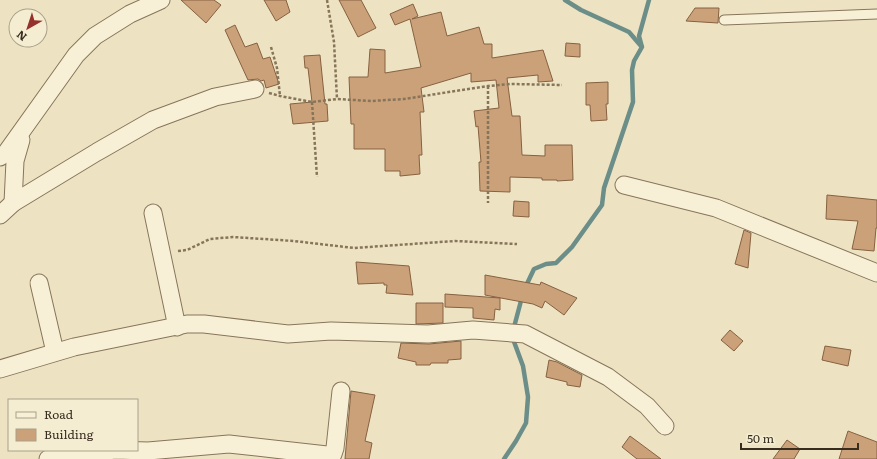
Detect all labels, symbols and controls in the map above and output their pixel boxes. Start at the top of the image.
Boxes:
north arrow [8,8,48,48]
text: N [12,27,30,46]
legend [8,399,138,451]
text: Road [44,405,74,423]
text: Building [44,425,94,443]
scale bar [741,425,858,451]
text: 50 m [747,429,774,447]

